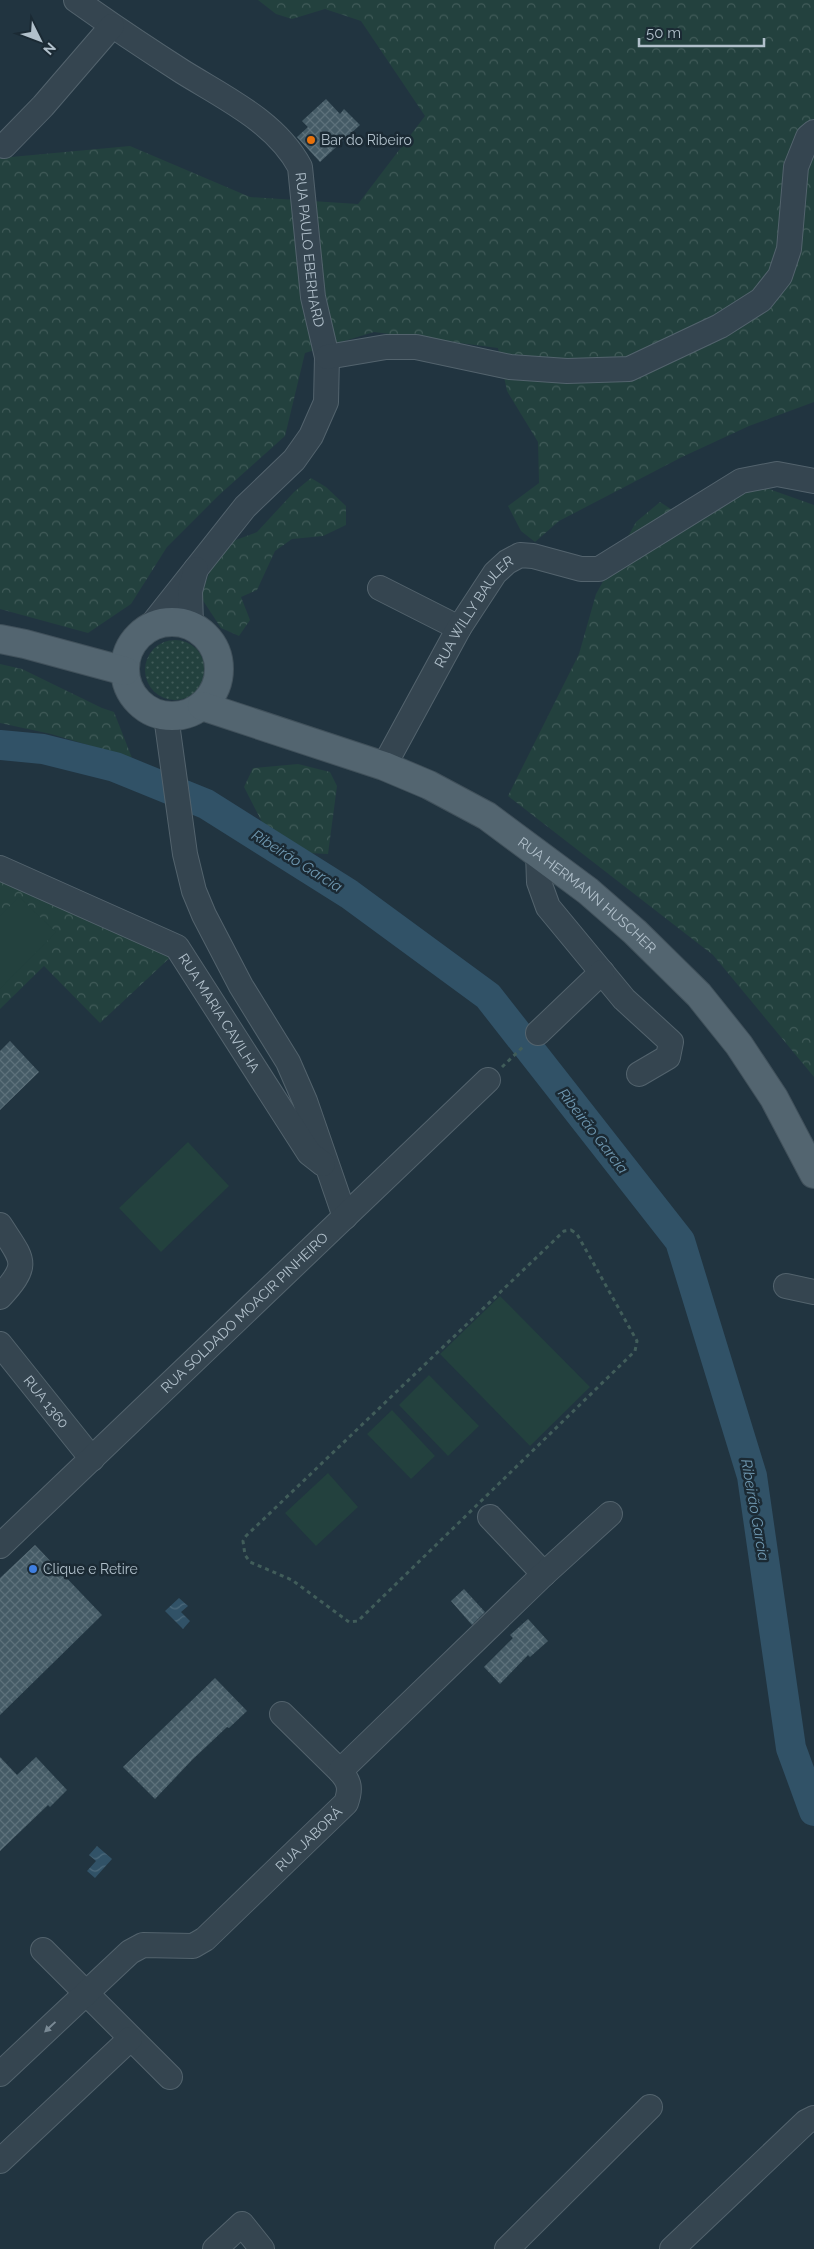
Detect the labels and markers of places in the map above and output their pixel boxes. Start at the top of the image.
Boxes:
place label: Bar do Ribeiro [321,132,412,148]
marker: Bar do Ribeiro [305,134,317,146]
place label: Clique e Retire [43,1561,138,1577]
marker: Clique e Retire [27,1563,39,1575]

